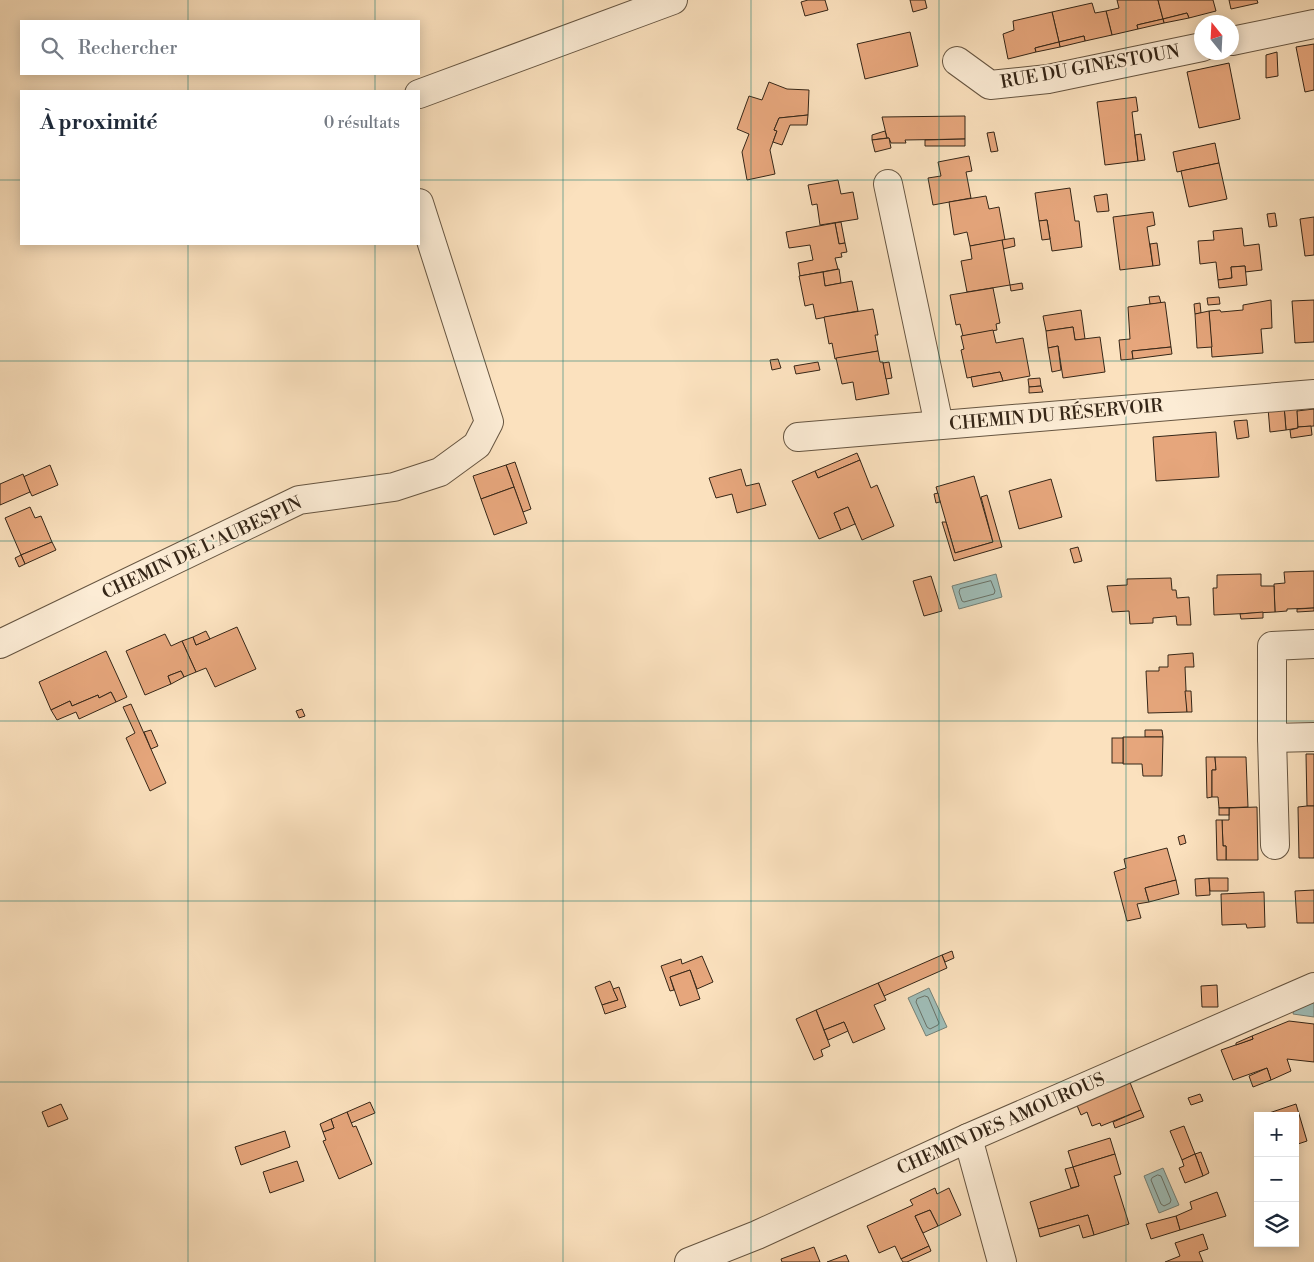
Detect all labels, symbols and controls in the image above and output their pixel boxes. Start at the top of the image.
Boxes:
north arrow [1194,15,1239,60]
search box [20,20,420,75]
icon: search [38,34,66,62]
text: Rechercher [78,36,177,60]
street label: RUE DU GINESTOUN [999,40,1182,94]
text: À proximité [40,110,157,136]
text: 0 résultats [324,113,400,133]
street label: CHEMIN DU RÉSERVOIR [948,394,1164,436]
street label: CHEMIN DE L'AUBESPIN [98,491,306,605]
street label: CHEMIN DES AMOUROUS [893,1068,1109,1180]
map controls [1254,1112,1299,1247]
button: + [1254,1112,1299,1157]
button: − [1254,1157,1299,1202]
button: layers [1254,1202,1299,1247]

